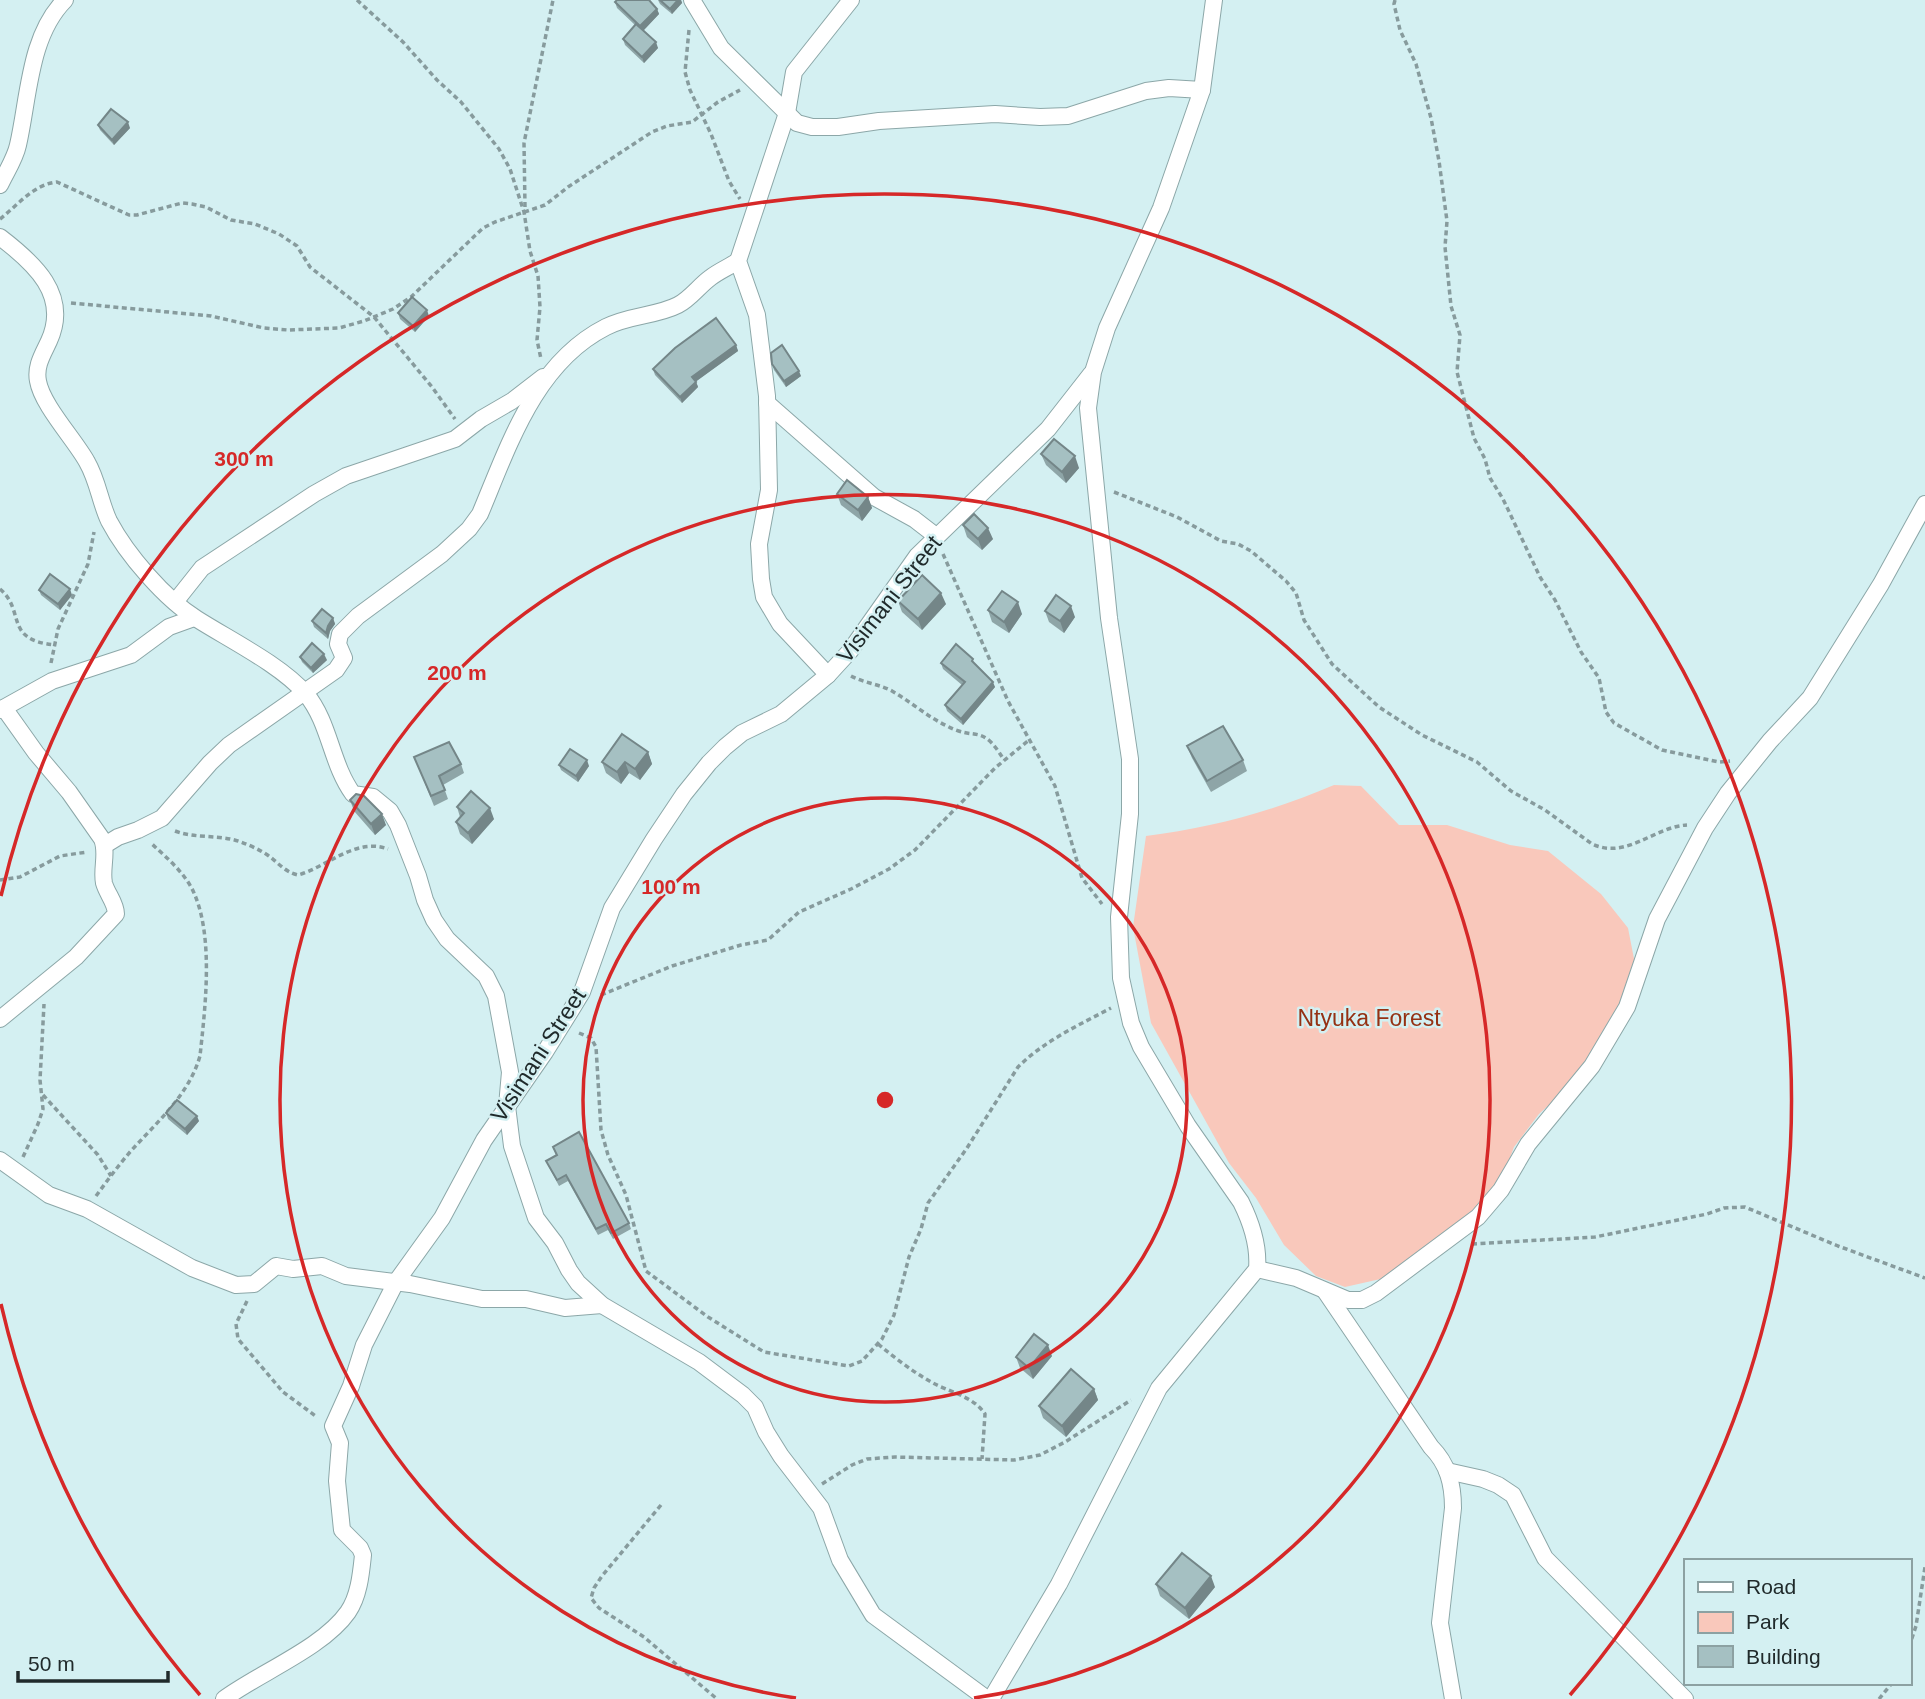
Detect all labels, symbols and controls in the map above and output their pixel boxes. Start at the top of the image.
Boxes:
text: 300 m [214,447,274,470]
street label: Visimani Street [831,530,947,668]
text: 200 m [427,661,487,684]
text: 100 m [641,875,701,898]
street label: Visimani Street [485,983,591,1127]
park label: Ntyuka Forest [1297,1005,1441,1031]
centre of rings [873,1088,897,1112]
legend [1684,1559,1911,1685]
text: Road [1746,1575,1796,1598]
text: Park [1746,1610,1790,1633]
scale bar [18,1640,168,1684]
text: Building [1746,1645,1821,1668]
text: 50 m [28,1652,75,1675]

